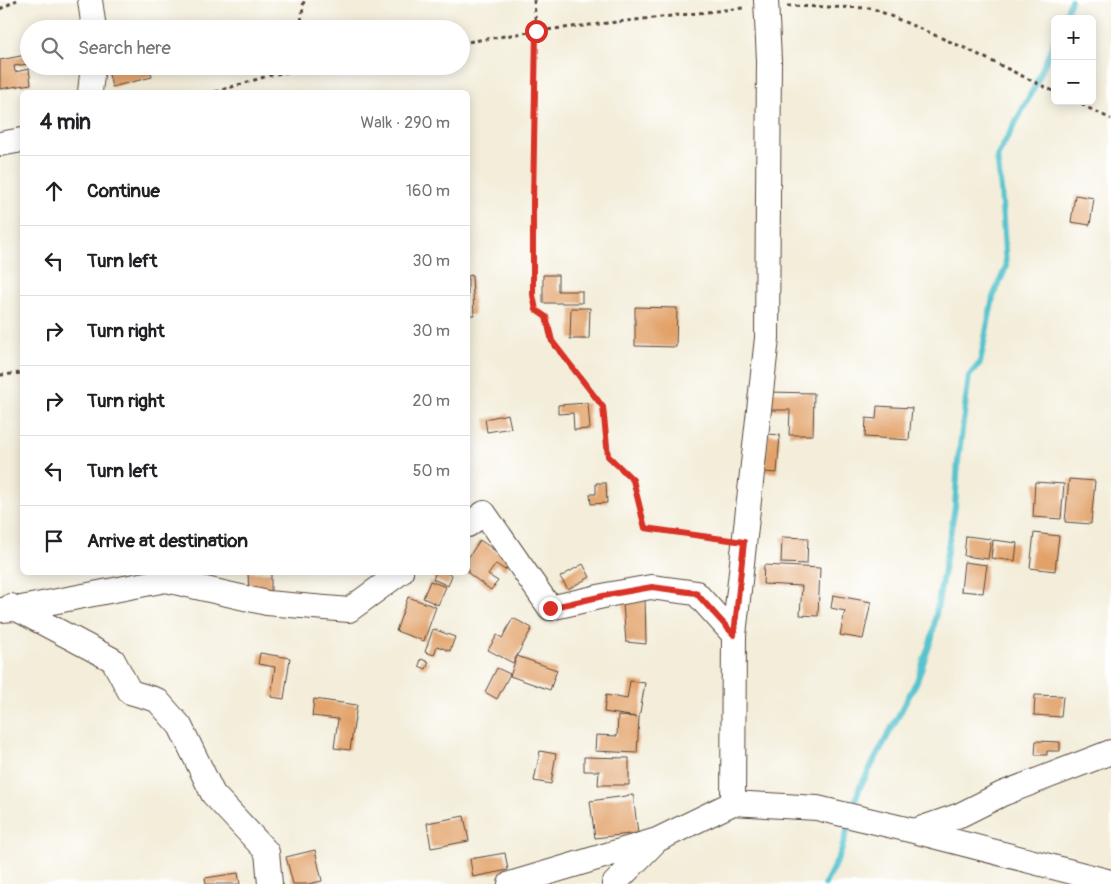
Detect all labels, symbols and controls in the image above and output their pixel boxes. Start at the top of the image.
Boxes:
map controls [1051,15,1096,105]
button: + [1051,15,1096,60]
search box [20,20,470,75]
route start [525,20,548,43]
icon: search [38,34,66,62]
text: Search here [78,36,171,60]
button: − [1051,60,1096,105]
text: 4 min [40,109,91,136]
text: Walk · 290 m [361,113,450,133]
icon: ahead [40,177,68,205]
text: Continue [87,179,160,203]
text: 160 m [406,181,450,201]
icon: left [40,247,68,275]
text: Turn left [87,249,157,273]
text: 30 m [412,251,450,271]
icon: right [40,317,68,345]
text: Turn right [87,319,165,343]
text: 30 m [412,321,450,341]
icon: right [40,387,68,415]
text: Turn right [87,389,165,413]
text: 20 m [412,391,450,411]
icon: left [40,457,68,485]
text: Turn left [87,459,157,483]
text: 50 m [413,461,450,481]
icon: arrive [40,527,68,555]
text: Arrive at destination [87,529,248,553]
route end [539,597,562,620]

